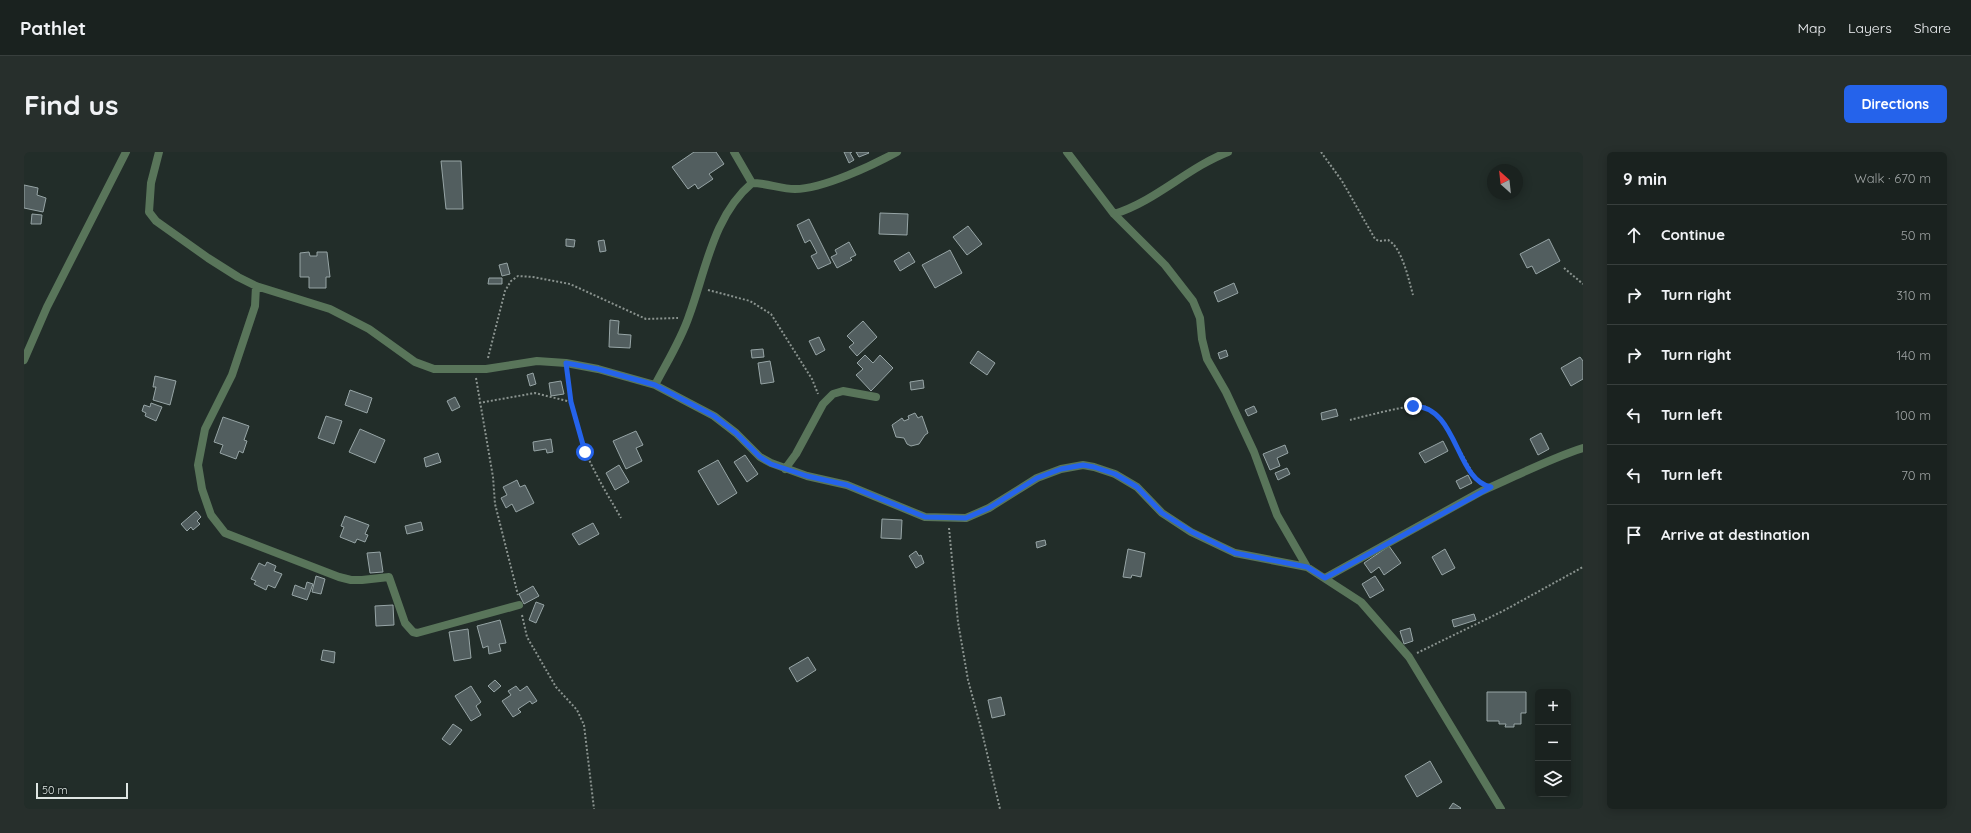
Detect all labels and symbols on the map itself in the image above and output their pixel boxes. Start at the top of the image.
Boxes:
north arrow [1487,164,1523,200]
route end [1404,397,1422,415]
route start [576,443,594,461]
scale bar [36,781,128,800]

